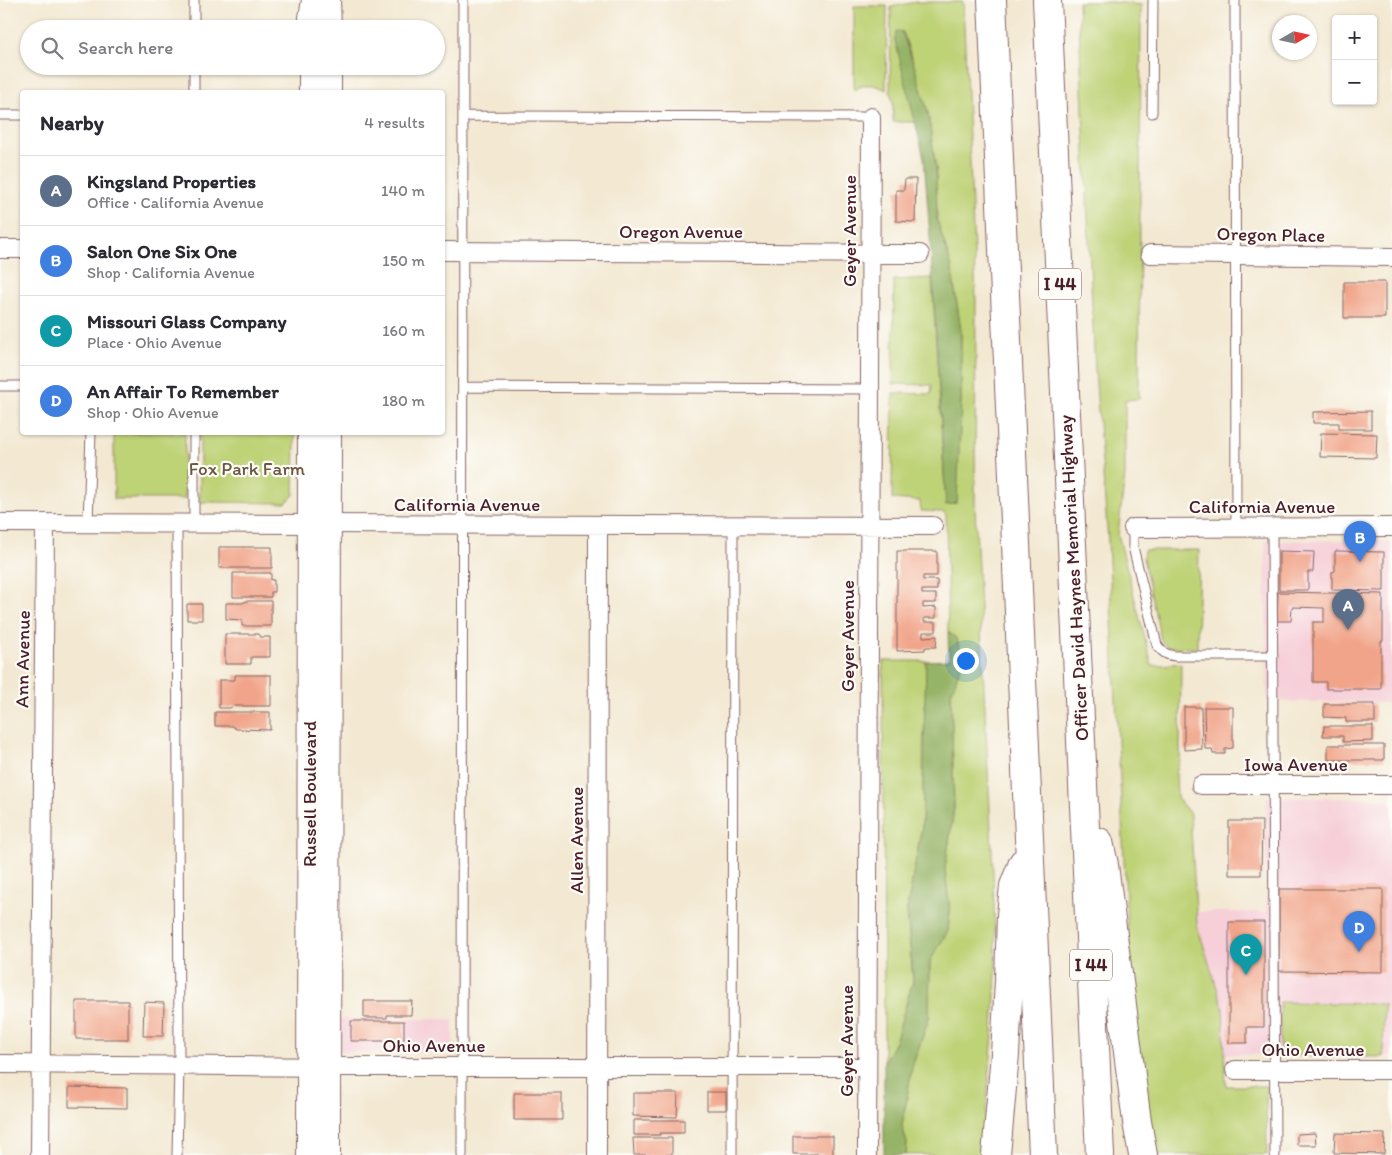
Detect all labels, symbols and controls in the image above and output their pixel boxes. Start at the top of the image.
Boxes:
north arrow [1272,15,1317,60]
map controls [1332,15,1377,105]
button: + [1332,15,1377,60]
search box [20,20,445,75]
icon: search [38,34,66,62]
text: Search here [78,36,173,59]
button: − [1332,60,1377,105]
text: Nearby [40,110,104,135]
text: 4 results [364,113,425,132]
text: Kingsland Properties [87,170,256,193]
street label: Geyer Avenue [838,175,861,287]
text: A [51,181,61,200]
text: 140 m [381,181,425,200]
text: Office · California Avenue [87,193,264,212]
street label: Oregon Avenue [619,220,743,243]
street label: Oregon Place [1217,222,1325,247]
text: Salon One Six One [87,240,237,263]
text: B [51,251,61,270]
text: 150 m [382,251,425,270]
text: Shop · California Avenue [87,263,255,282]
road number: I 44 [1039,268,1081,300]
text: Missouri Glass Company [87,310,287,333]
text: C [51,321,61,340]
text: 160 m [382,321,425,340]
text: Place · Ohio Avenue [87,333,222,352]
text: An Affair To Remember [87,380,279,403]
text: D [51,391,61,410]
text: 180 m [382,391,425,410]
text: Shop · Ohio Avenue [87,403,219,422]
street label: Officer David Haynes Memorial Highway [1053,414,1094,742]
park label: Fox Park Farm [189,457,306,480]
street label: California Avenue [394,493,540,516]
street label: California Avenue [1189,495,1335,518]
pin: B [1344,521,1376,562]
street label: Geyer Avenue [836,580,859,692]
pin: A [1332,589,1364,630]
street label: Ann Avenue [10,610,35,708]
your location [953,648,979,674]
street label: Russell Boulevard [298,721,321,867]
street label: Iowa Avenue [1244,753,1348,776]
street label: Allen Avenue [565,787,588,893]
pin: D [1343,911,1375,952]
pin: C [1230,934,1262,975]
road number: I 44 [1070,950,1112,980]
street label: Geyer Avenue [835,985,858,1097]
street label: Ohio Avenue [382,1034,486,1057]
street label: Ohio Avenue [1261,1038,1365,1061]

